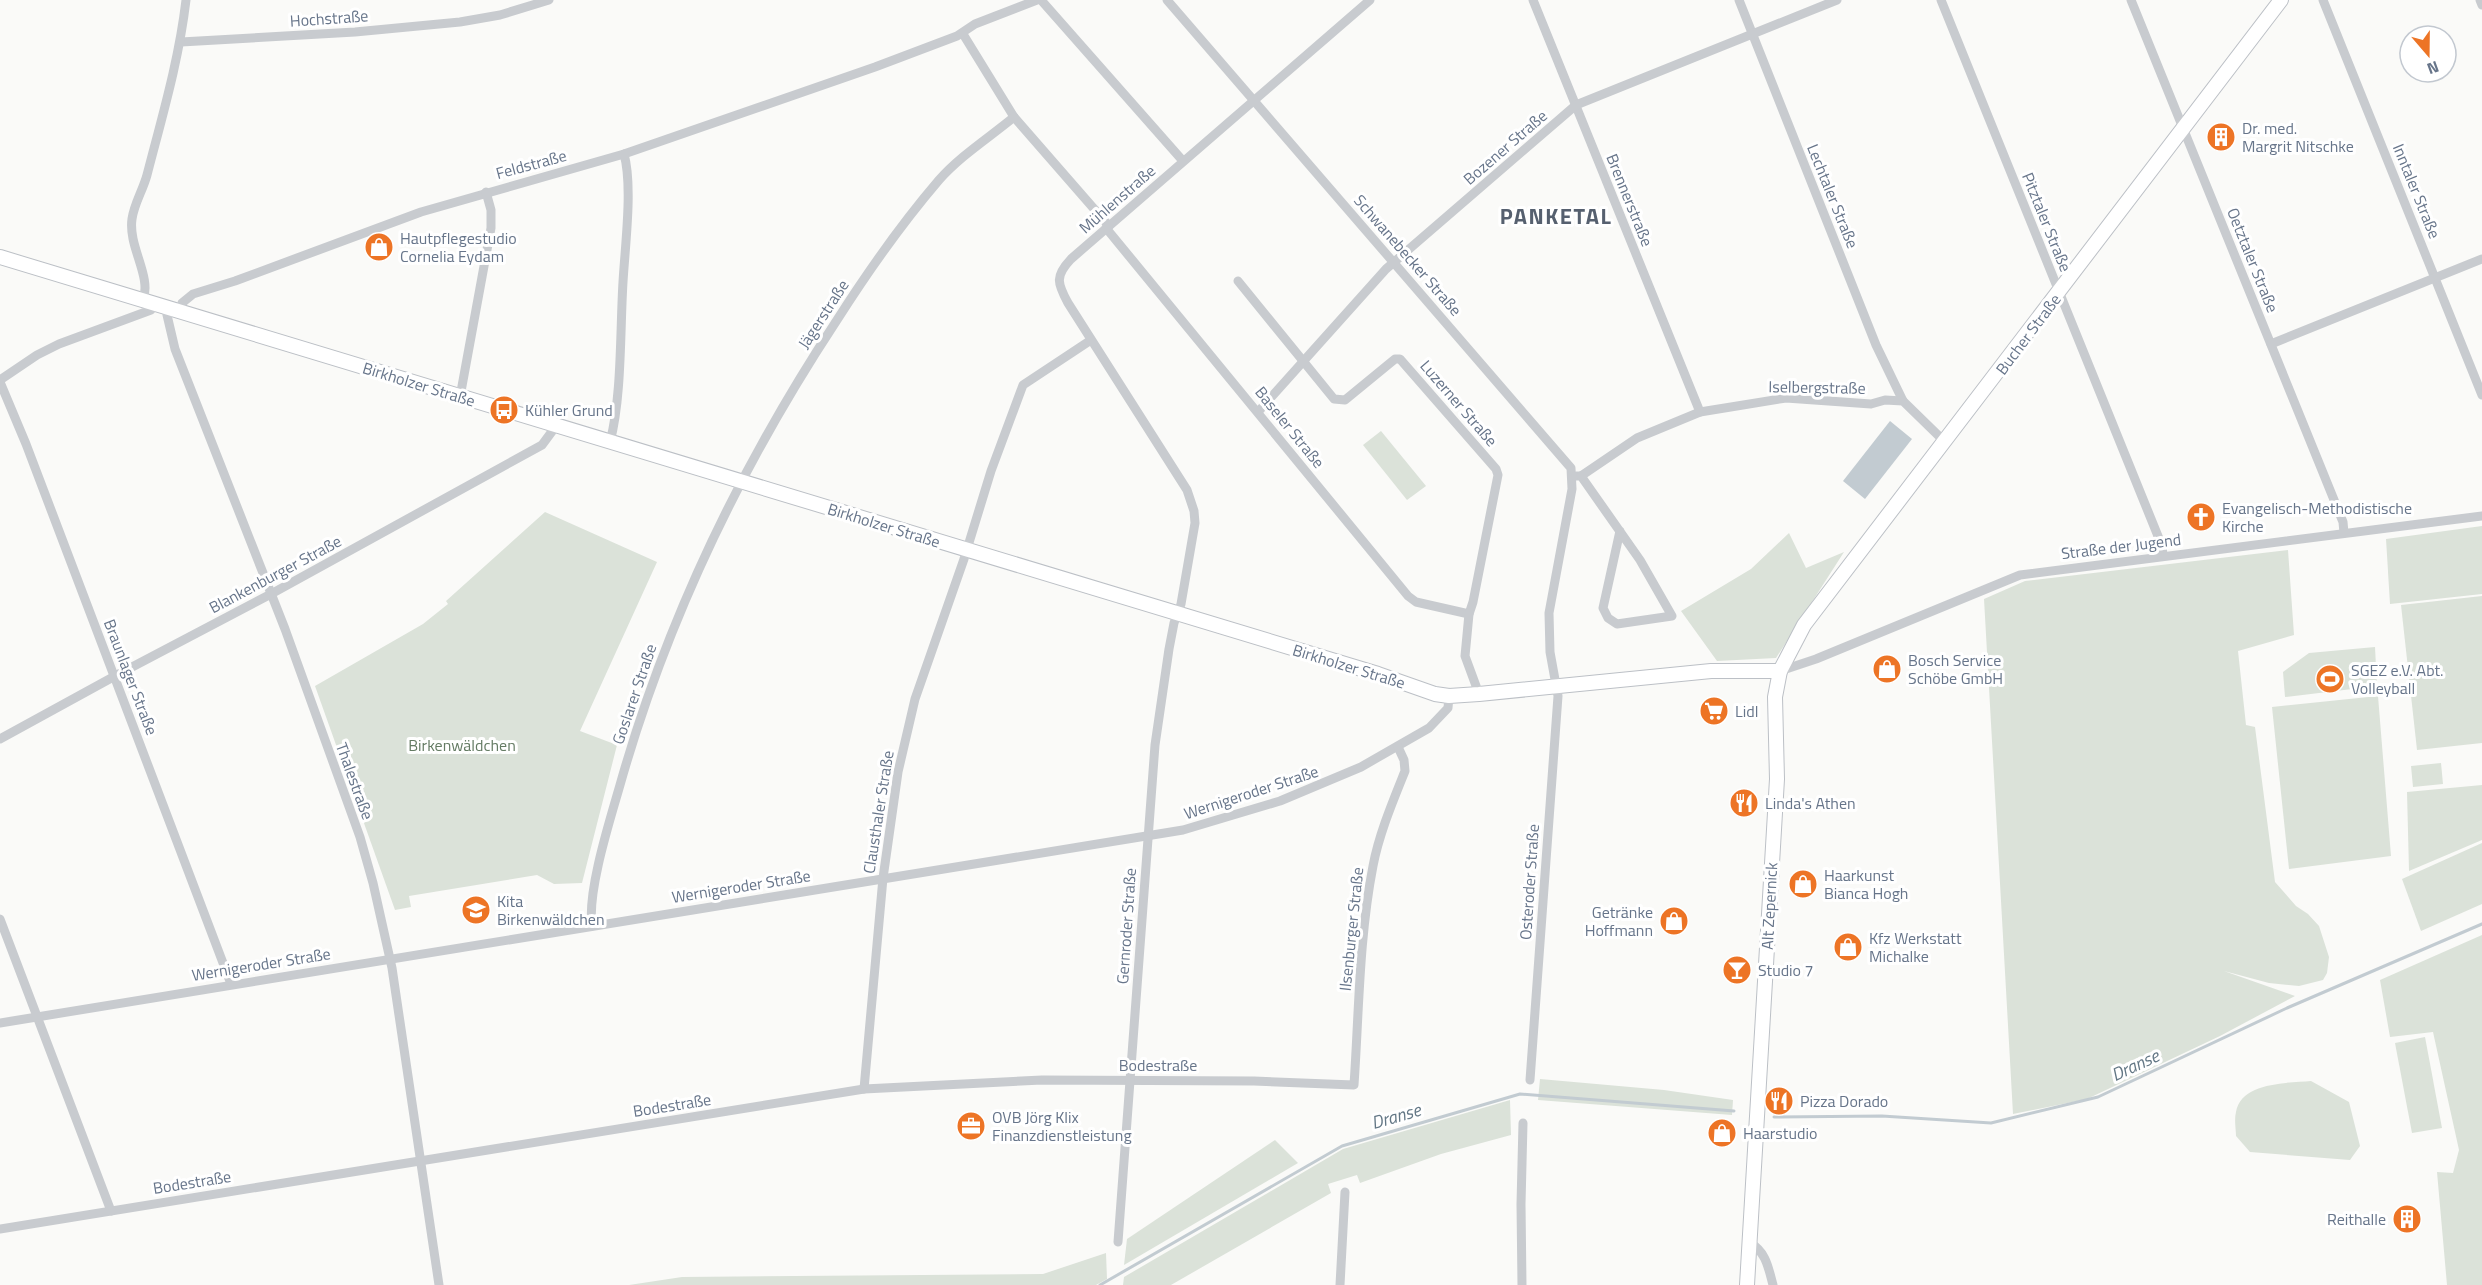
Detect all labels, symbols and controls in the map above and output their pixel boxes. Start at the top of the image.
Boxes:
street label: Hochstraße [289,3,369,33]
north arrow [2398,24,2458,84]
text: N [2424,55,2442,81]
street label: Bozener Straße [1458,104,1552,190]
place label: Dr. med. Margrit Nitschke [2242,116,2354,158]
building icon: Dr. med. Margrit Nitschke [2205,121,2237,153]
street label: Lechtaler Straße [1801,140,1865,252]
street label: Inntaler Straße [2387,140,2447,242]
street label: Feldstraße [493,143,569,185]
street label: Brennerstraße [1601,150,1659,250]
street label: Mühlenstraße [1073,159,1161,239]
street label: Pitztaler Straße [2016,169,2078,275]
street label: Schwanebecker Straße [1348,189,1468,321]
district label: PANKETAL [1500,199,1612,233]
street label: Oetztaler Straße [2221,204,2285,316]
place label: Hautpflegestudio Cornelia Eydam [400,226,517,268]
shop icon: Hautpflegestudio Cornelia Eydam [363,231,395,263]
street label: Jägerstraße [792,275,854,353]
street label: Bucher Straße [1990,288,2066,380]
street label: Birkholzer Straße [360,355,478,413]
street label: Luzerner Straße [1415,355,1503,451]
street label: Iselbergstraße [1768,374,1866,400]
street label: Baseler Straße [1249,381,1331,473]
bus stop icon: Kühler Grund [488,394,520,426]
place label: Kühler Grund [525,398,613,422]
street label: Birkholzer Straße [825,496,943,554]
place label: Evangelisch-Methodistische Kirche [2222,496,2412,538]
church icon: Evangelisch-Methodistische Kirche [2185,501,2217,533]
street label: Straße der Jugend [2060,527,2182,565]
street label: Blankenburger Straße [204,529,346,619]
street label: Braunlager Straße [98,616,164,738]
street label: Birkholzer Straße [1290,637,1408,695]
street label: Goslarer Straße [606,640,662,748]
place label: Bosch Service Schöbe GmbH [1908,648,2003,690]
shop icon: Bosch Service Schöbe GmbH [1871,653,1903,685]
place label: SGEZ e.V. Abt. Volleyball [2351,658,2444,700]
sports icon: SGEZ e.V. Abt. Volleyball [2314,663,2346,695]
supermarket icon: Lidl [1698,695,1730,727]
place label: Lidl [1735,699,1758,723]
park label: Birkenwäldchen [408,733,516,757]
street label: Thalestraße [330,739,380,823]
street label: Clausthaler Straße [856,749,900,875]
street label: Wernigeroder Straße [1181,759,1321,825]
restaurant icon: Linda's Athen [1728,787,1760,819]
place label: Linda's Athen [1765,791,1856,815]
street label: Osteroder Straße [1513,823,1545,941]
street label: Alt Zepernick [1755,861,1783,950]
street label: Wernigeroder Straße [670,863,812,909]
place label: Haarkunst Bianca Hogh [1824,863,1908,905]
street label: Ilsenburger Straße [1333,866,1369,992]
street label: Gernroder Straße [1110,867,1142,985]
shop icon: Haarkunst Bianca Hogh [1787,868,1819,900]
place label: Kita Birkenwäldchen [497,889,604,931]
school or university icon: Kita Birkenwäldchen [460,894,492,926]
place label: Getränke Hoffmann [1585,900,1653,942]
shop icon: Getränke Hoffmann [1658,905,1690,937]
place label: Kfz Werkstatt Michalke [1869,926,1962,968]
shop icon: Kfz Werkstatt Michalke [1832,931,1864,963]
street label: Wernigeroder Straße [190,941,332,987]
bar icon: Studio 7 [1721,954,1753,986]
place label: Studio 7 [1758,958,1814,982]
water label: Dranse [2106,1041,2165,1088]
street label: Bodestraße [1119,1053,1197,1077]
restaurant icon: Pizza Dorado [1763,1085,1795,1117]
street label: Bodestraße [631,1087,713,1123]
place label: Pizza Dorado [1800,1089,1888,1113]
water label: Dranse [1368,1096,1426,1136]
place label: OVB Jörg Klix Finanzdienstleistung [992,1105,1132,1147]
office icon: OVB Jörg Klix Finanzdienstleistung [955,1110,987,1142]
shop icon: Haarstudio [1706,1117,1738,1149]
place label: Haarstudio [1743,1121,1817,1145]
street label: Bodestraße [151,1164,233,1200]
building icon: Reithalle [2391,1203,2423,1235]
place label: Reithalle [2327,1207,2386,1231]

